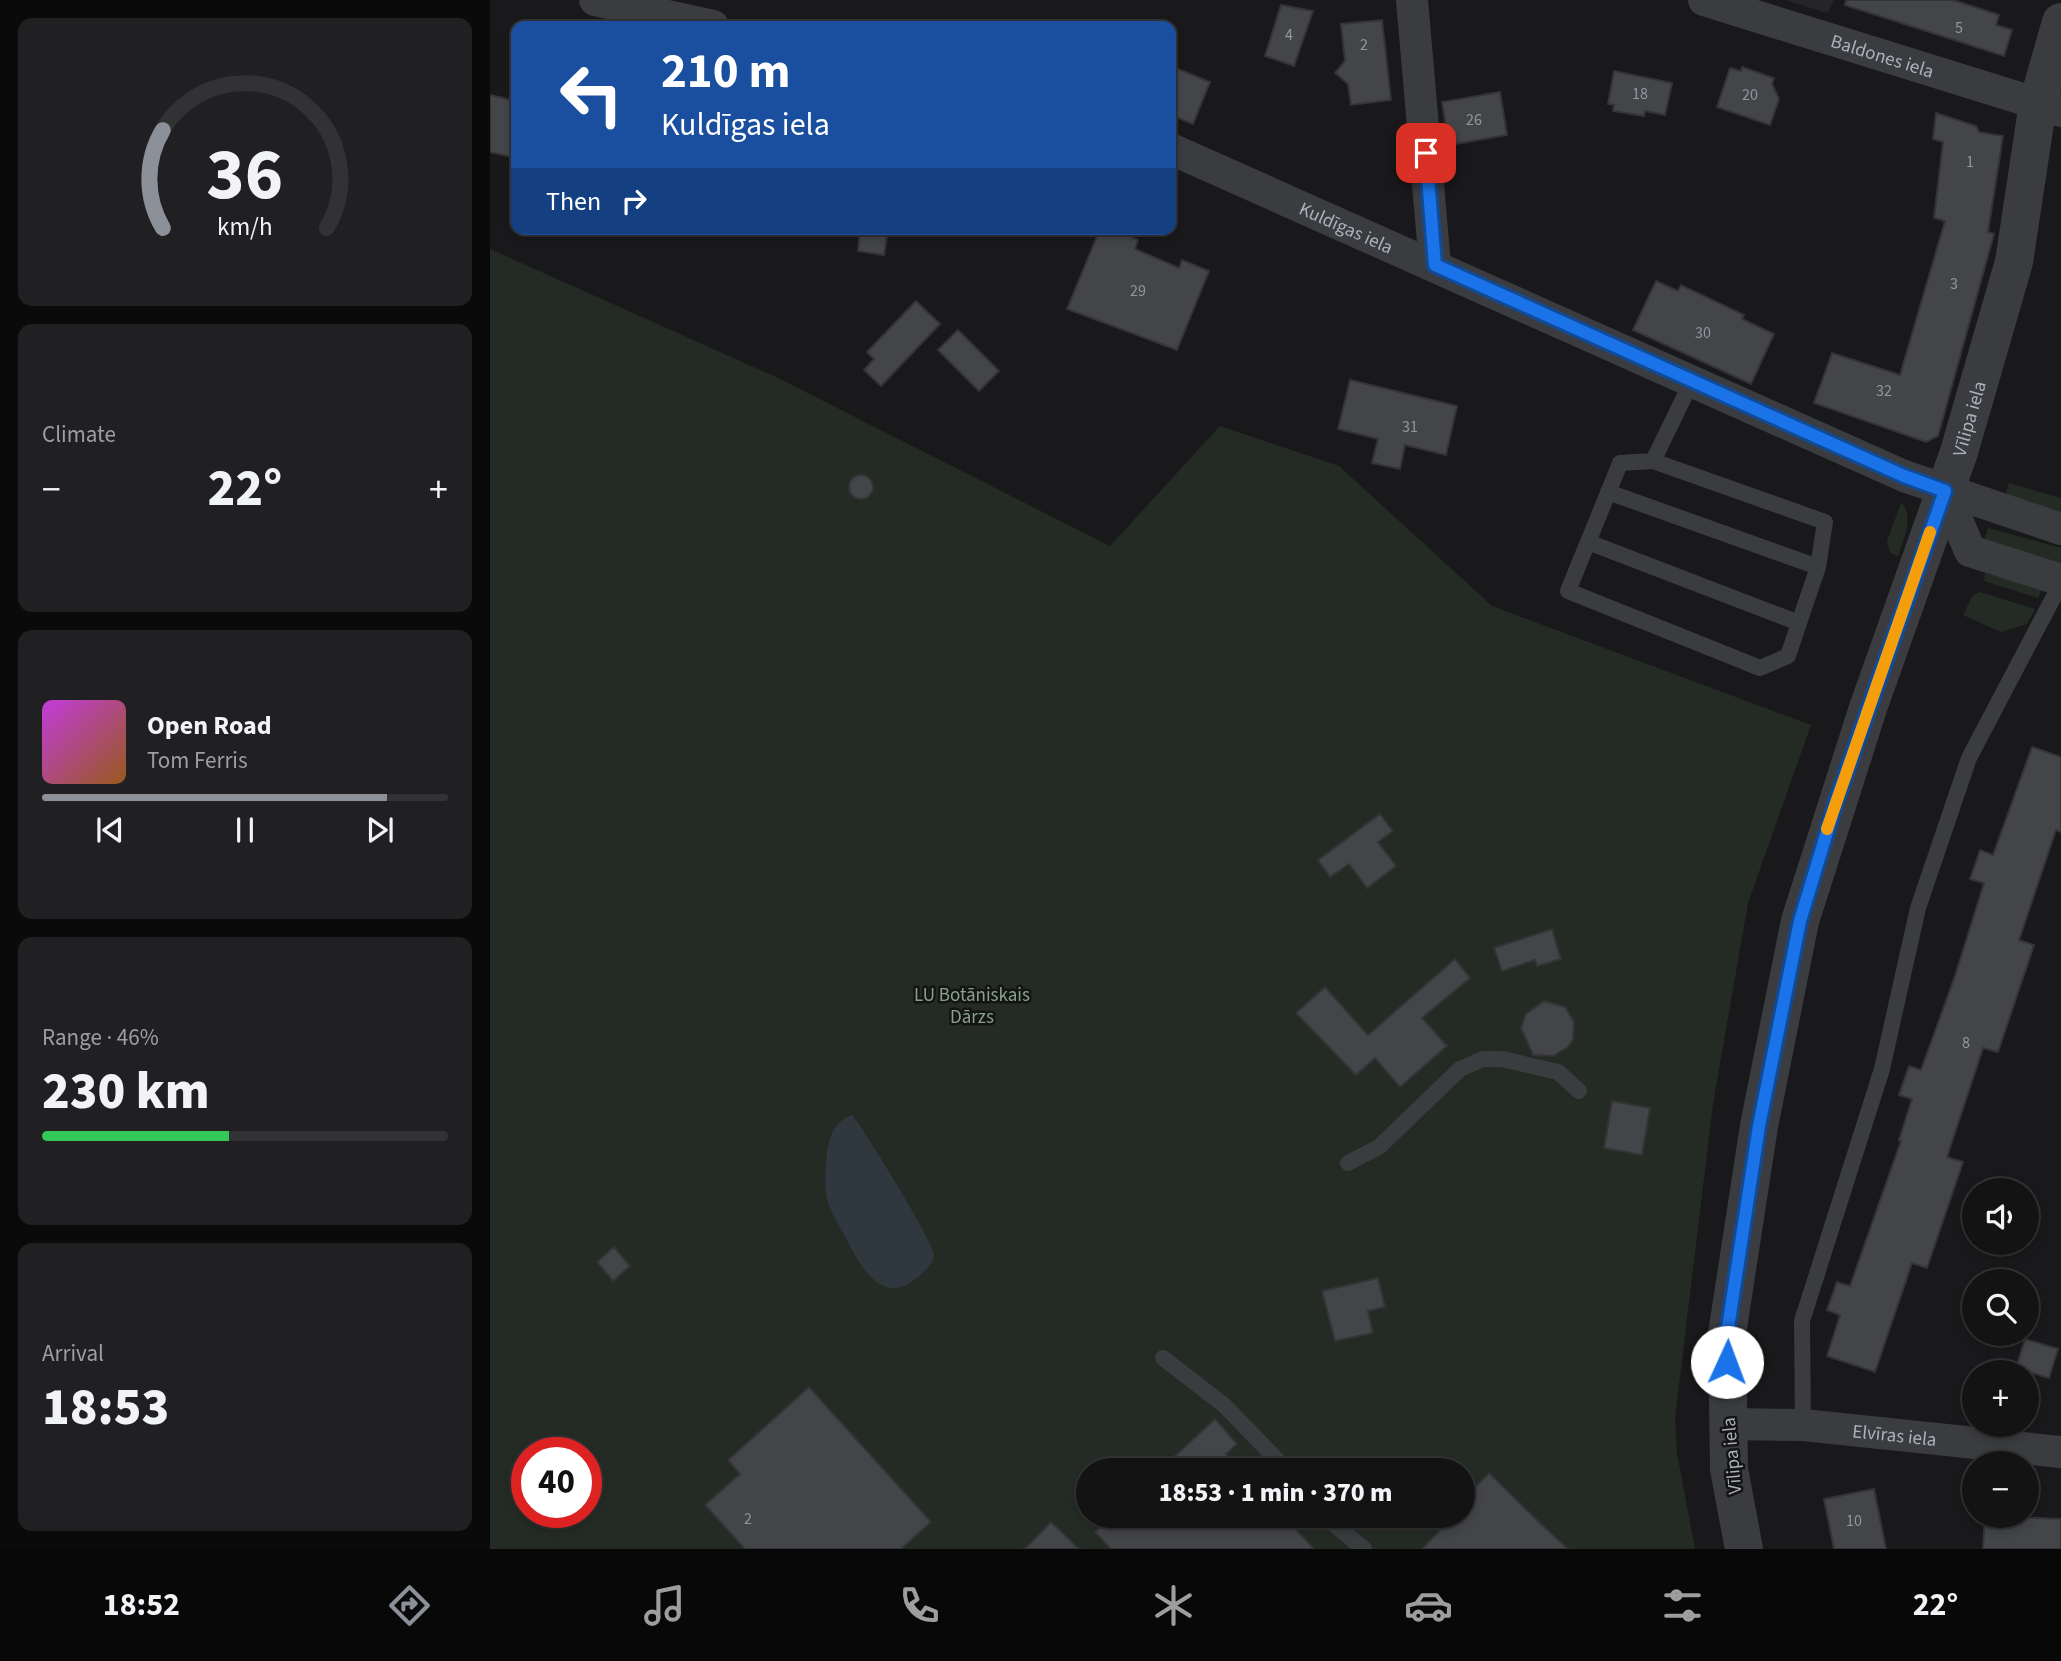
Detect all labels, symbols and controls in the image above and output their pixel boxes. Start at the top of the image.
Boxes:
house number: 5 [1955,17,1963,39]
house number: 4 [1285,24,1293,46]
street label: Baldones iela [1827,28,1937,86]
house number: 2 [1360,34,1368,56]
text: 210 m [661,37,790,107]
icon: left [546,49,637,140]
house number: 18 [1632,83,1648,105]
house number: 20 [1742,84,1758,106]
text: Kuldīgas iela [661,102,830,148]
house number: 26 [1466,109,1482,131]
text: 36 [207,123,283,227]
pin [1396,123,1456,183]
icon: arrive [1407,134,1445,172]
house number: 1 [1966,151,1974,173]
icon: right [615,182,653,220]
text: Then [546,183,601,220]
street label: Kuldīgas iela [1294,196,1397,261]
text: km/h [217,209,273,245]
house number: 3 [1950,273,1958,295]
house number: 29 [1130,280,1146,302]
house number: 30 [1695,322,1711,344]
street label: Vīlipa iela [1946,378,1994,460]
house number: 32 [1876,380,1892,402]
house number: 31 [1402,416,1418,438]
text: Climate [42,418,116,451]
text: 22° [208,452,282,526]
text: − [42,463,61,517]
text: + [429,463,448,517]
text: Open Road [147,707,272,744]
text: Tom Ferris [147,744,248,777]
icon: previous [91,811,129,849]
icon: pause [226,811,264,849]
icon: next [361,811,399,849]
park label: LU Botāniskais Dārzs [914,982,1030,1031]
text: Range · 46% [42,1021,159,1054]
house number: 8 [1962,1032,1970,1054]
text: 230 km [42,1055,210,1129]
map controls [1962,1178,2039,1528]
button: sound [1962,1178,2039,1255]
button: search [1962,1269,2039,1346]
position arrow [1690,1325,1764,1399]
text: Arrival [42,1337,104,1370]
button: + [1962,1360,2039,1437]
text: 18:53 [42,1371,169,1445]
street label: Vīlipa iela [1716,1416,1749,1495]
street label: Elvīras iela [1851,1418,1938,1454]
speed limit sign: 40 [511,1437,602,1528]
button: − [1962,1451,2039,1528]
text: 18:53 · 1 min · 370 m [1159,1474,1392,1511]
house number: 2 [744,1508,752,1530]
house number: 10 [1846,1510,1862,1532]
icon: directions [385,1581,434,1630]
icon: music [640,1581,689,1630]
icon: phone [895,1581,944,1630]
icon: climate [1149,1581,1198,1630]
icon: car [1404,1581,1453,1630]
icon: filters [1658,1581,1707,1630]
text: 18:52 [103,1582,180,1628]
text: 22° [1913,1582,1958,1628]

